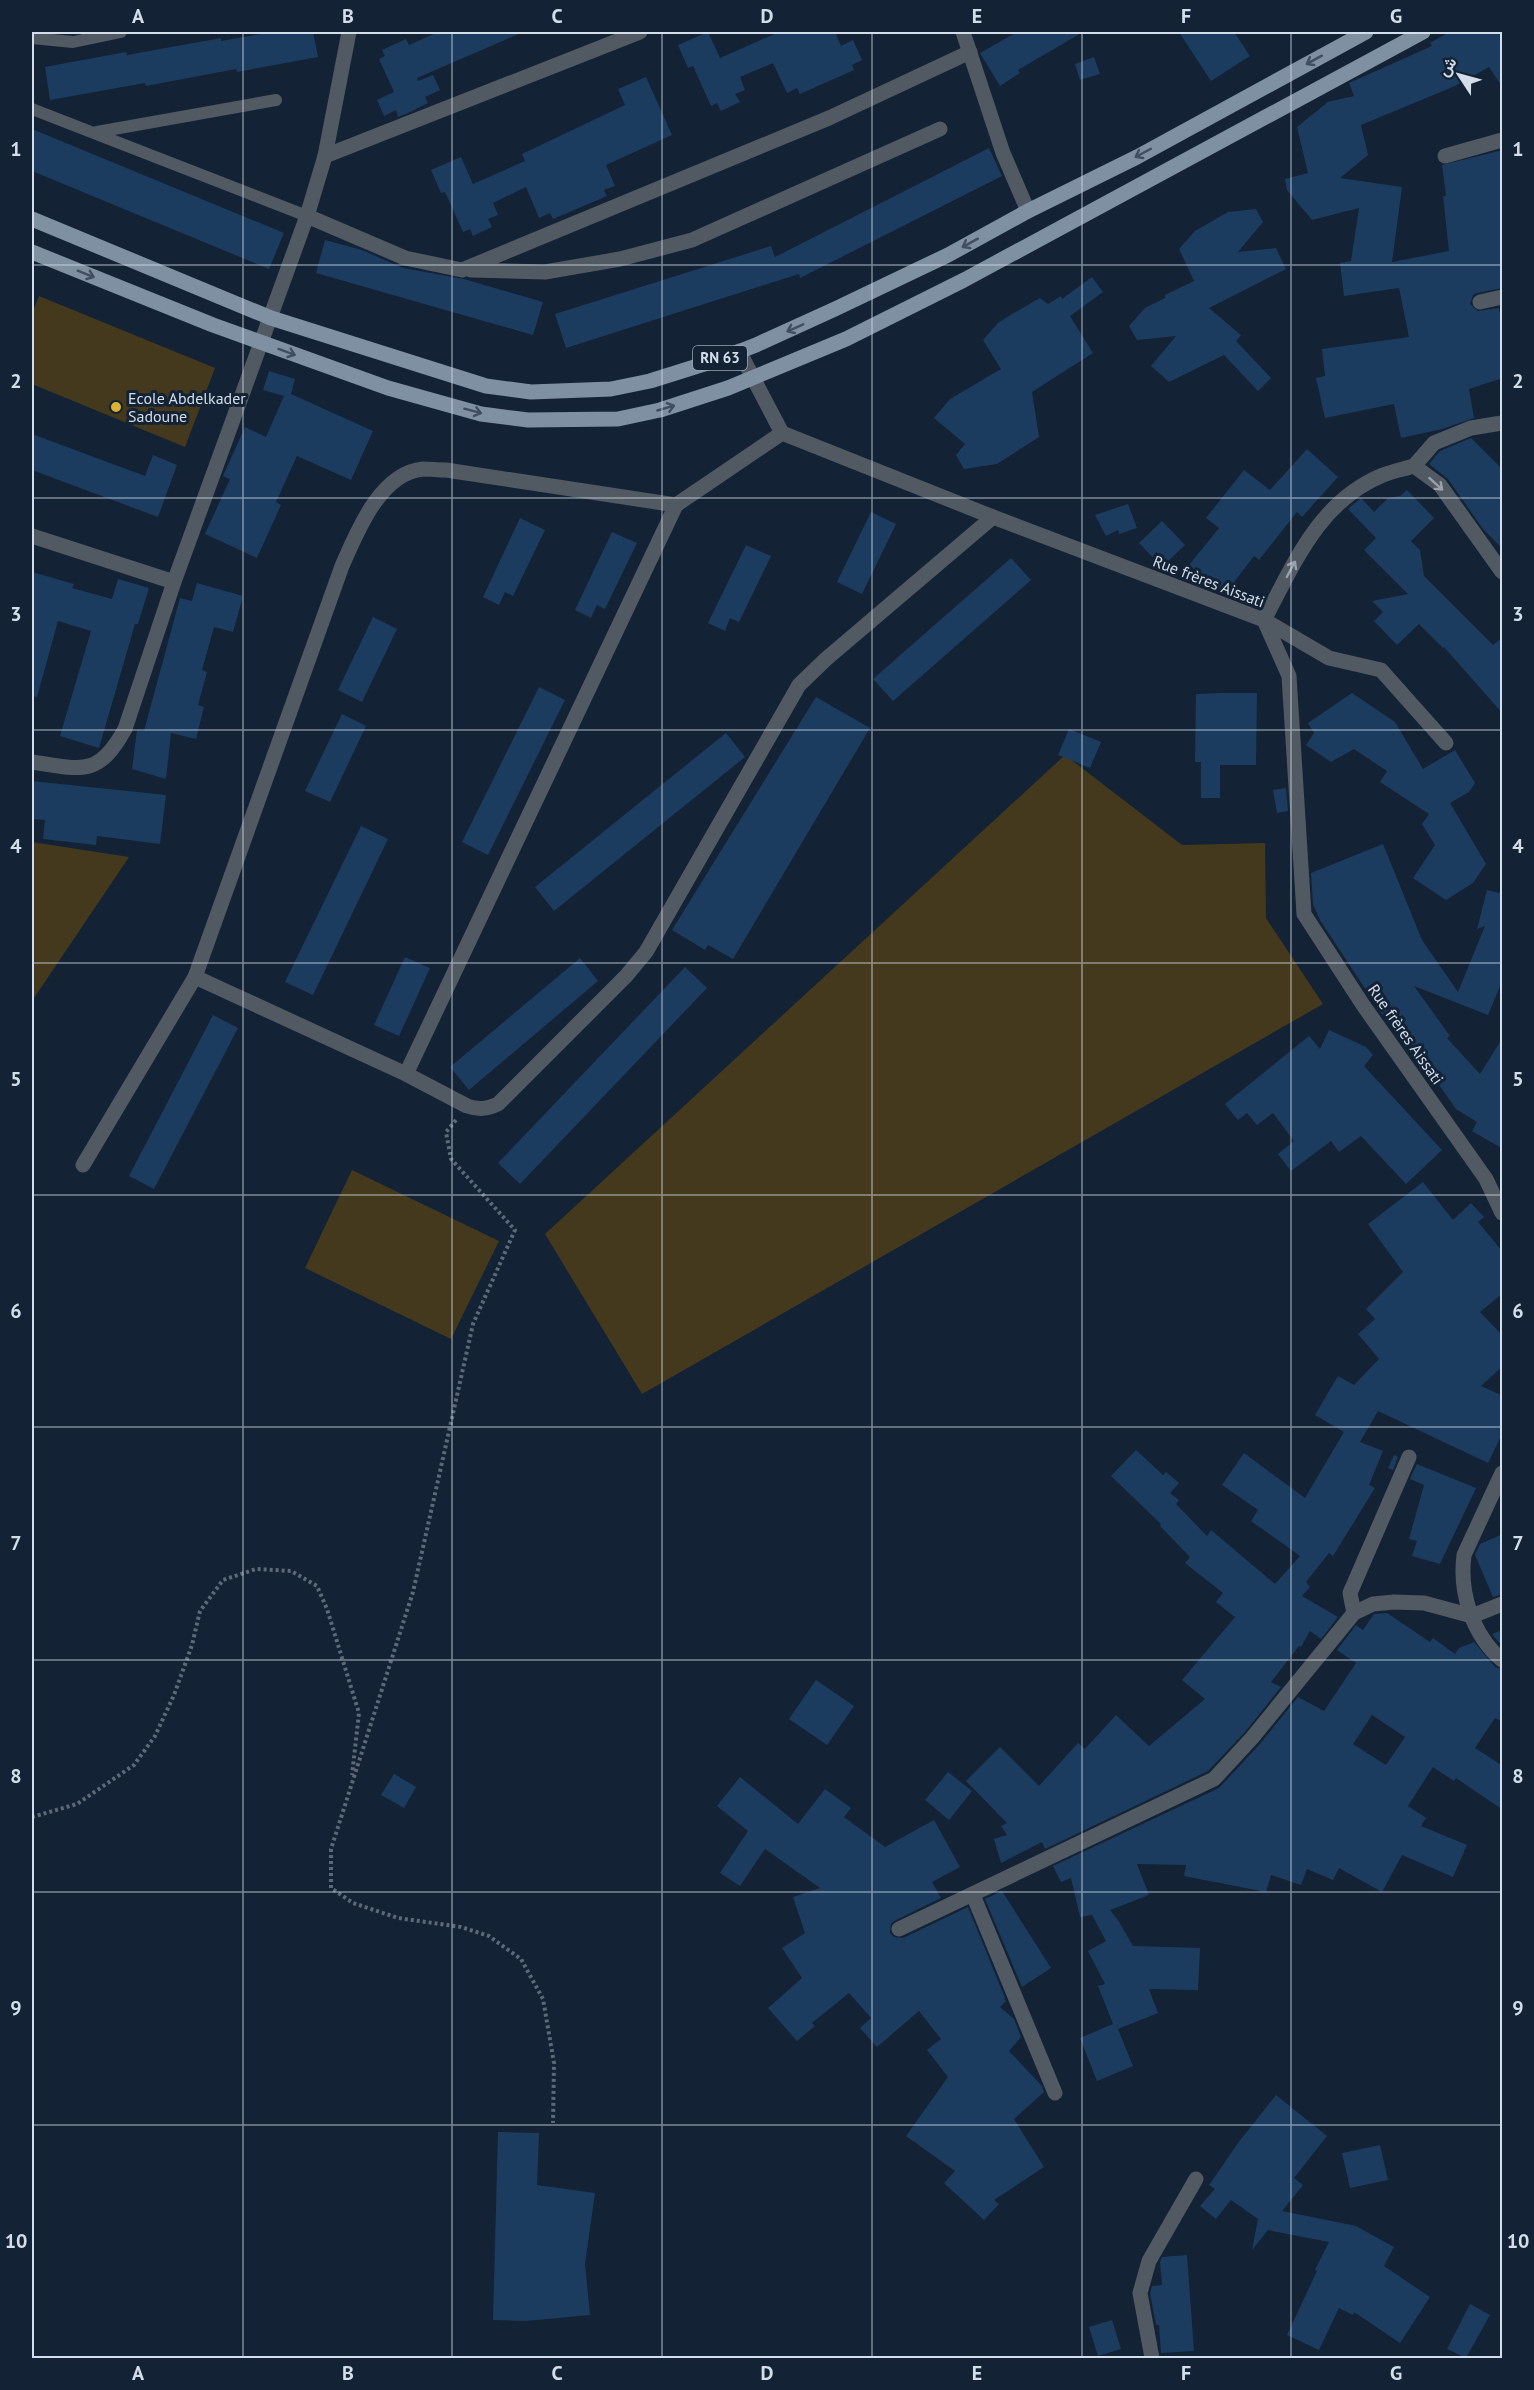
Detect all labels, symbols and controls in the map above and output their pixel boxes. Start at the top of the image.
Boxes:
text: A [132,3,145,29]
text: B [342,3,354,29]
text: C [551,3,563,29]
text: D [761,3,774,29]
text: E [972,3,982,29]
text: F [1181,3,1191,29]
text: G [1390,3,1402,29]
north arrow [1429,45,1489,105]
text: ش [1433,53,1461,80]
one-way arrow [1306,55,1324,66]
text: 1 [10,136,22,162]
text: 1 [1512,136,1524,162]
one-way arrow [1135,148,1153,159]
one-way arrow [962,237,979,249]
one-way arrow [76,269,94,280]
one-way arrow [786,322,804,334]
road number: RN 63 [693,346,747,370]
one-way arrow [277,347,296,358]
text: 2 [10,368,22,394]
text: 2 [1512,368,1524,394]
place label: Ecole Abdelkader Sadoune [128,388,246,426]
marker: Ecole Abdelkader Sadoune [109,400,123,414]
one-way arrow [656,402,675,413]
one-way arrow [463,406,482,418]
one-way arrow [1428,477,1443,491]
street label: Rue frères Aissati [1150,551,1268,611]
one-way arrow [1286,560,1298,578]
text: 3 [10,601,22,627]
text: 3 [1512,601,1524,627]
text: 4 [10,833,22,859]
text: 4 [1512,833,1524,859]
street label: Rue frères Aissati [1364,980,1448,1088]
text: 5 [10,1066,22,1092]
text: 5 [1512,1066,1524,1092]
text: 6 [10,1298,22,1324]
text: 6 [1512,1298,1524,1324]
text: 7 [10,1530,22,1556]
text: 7 [1512,1530,1524,1556]
text: 8 [10,1763,22,1789]
text: 8 [1512,1763,1524,1789]
text: 9 [10,1995,22,2021]
text: 9 [1512,1995,1524,2021]
text: 10 [5,2228,27,2254]
text: 10 [1507,2228,1529,2254]
text: A [132,2360,145,2386]
text: B [342,2360,354,2386]
text: C [551,2360,563,2386]
text: D [761,2360,774,2386]
text: E [972,2360,982,2386]
text: F [1181,2360,1191,2386]
text: G [1390,2360,1402,2386]

